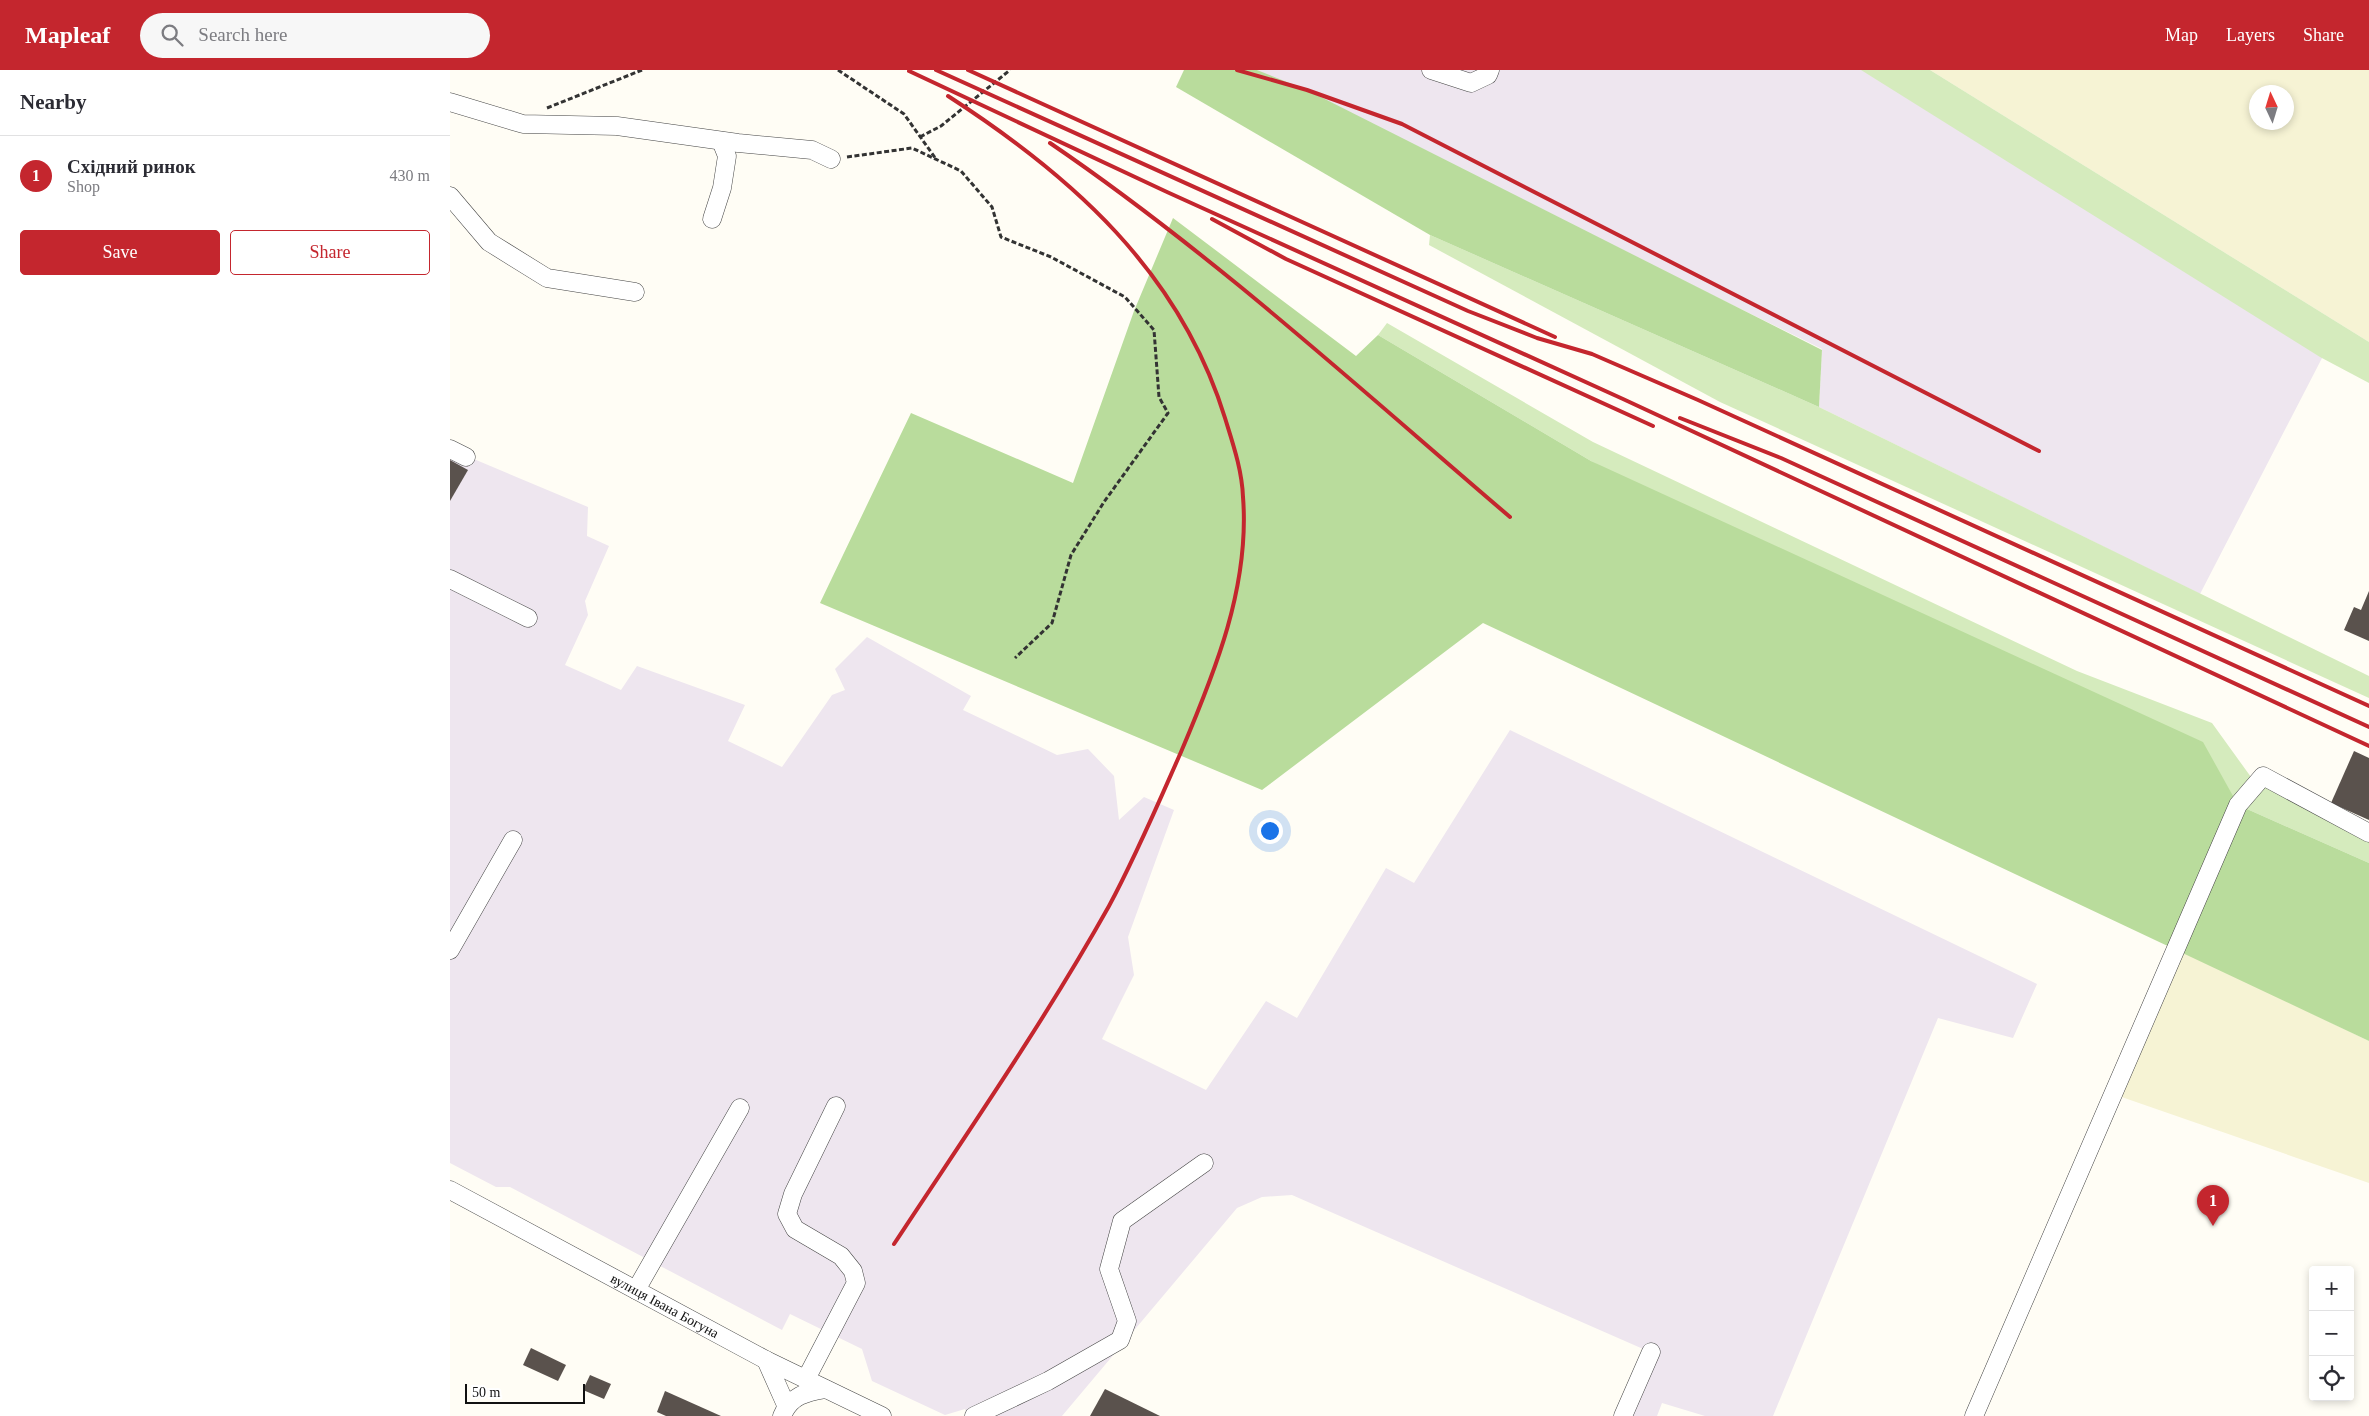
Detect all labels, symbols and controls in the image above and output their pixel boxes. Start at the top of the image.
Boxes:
search box [140,13,490,58]
icon: search [158,21,186,49]
text: Mapleaf [25,22,110,48]
text: Search here [198,24,287,45]
text: Map [2165,25,2198,45]
text: Layers [2226,25,2275,45]
text: Share [2303,25,2344,45]
north arrow [2249,85,2294,130]
text: Nearby [20,90,87,114]
text: Східний ринок [67,156,196,177]
text: 1 [32,167,40,184]
text: 430 m [390,167,430,184]
text: Shop [67,178,100,195]
button: Save [20,230,220,275]
button: Share [230,230,430,275]
your location [1257,818,1283,844]
pin: 1 [2197,1185,2229,1226]
map controls [2309,1266,2354,1401]
button: + [2309,1266,2354,1311]
street label: вулиця Івана Богуна [608,1270,722,1341]
button: − [2309,1311,2354,1356]
button: locate [2309,1356,2354,1401]
scale bar [465,1381,585,1404]
text: 50 m [472,1385,500,1400]

